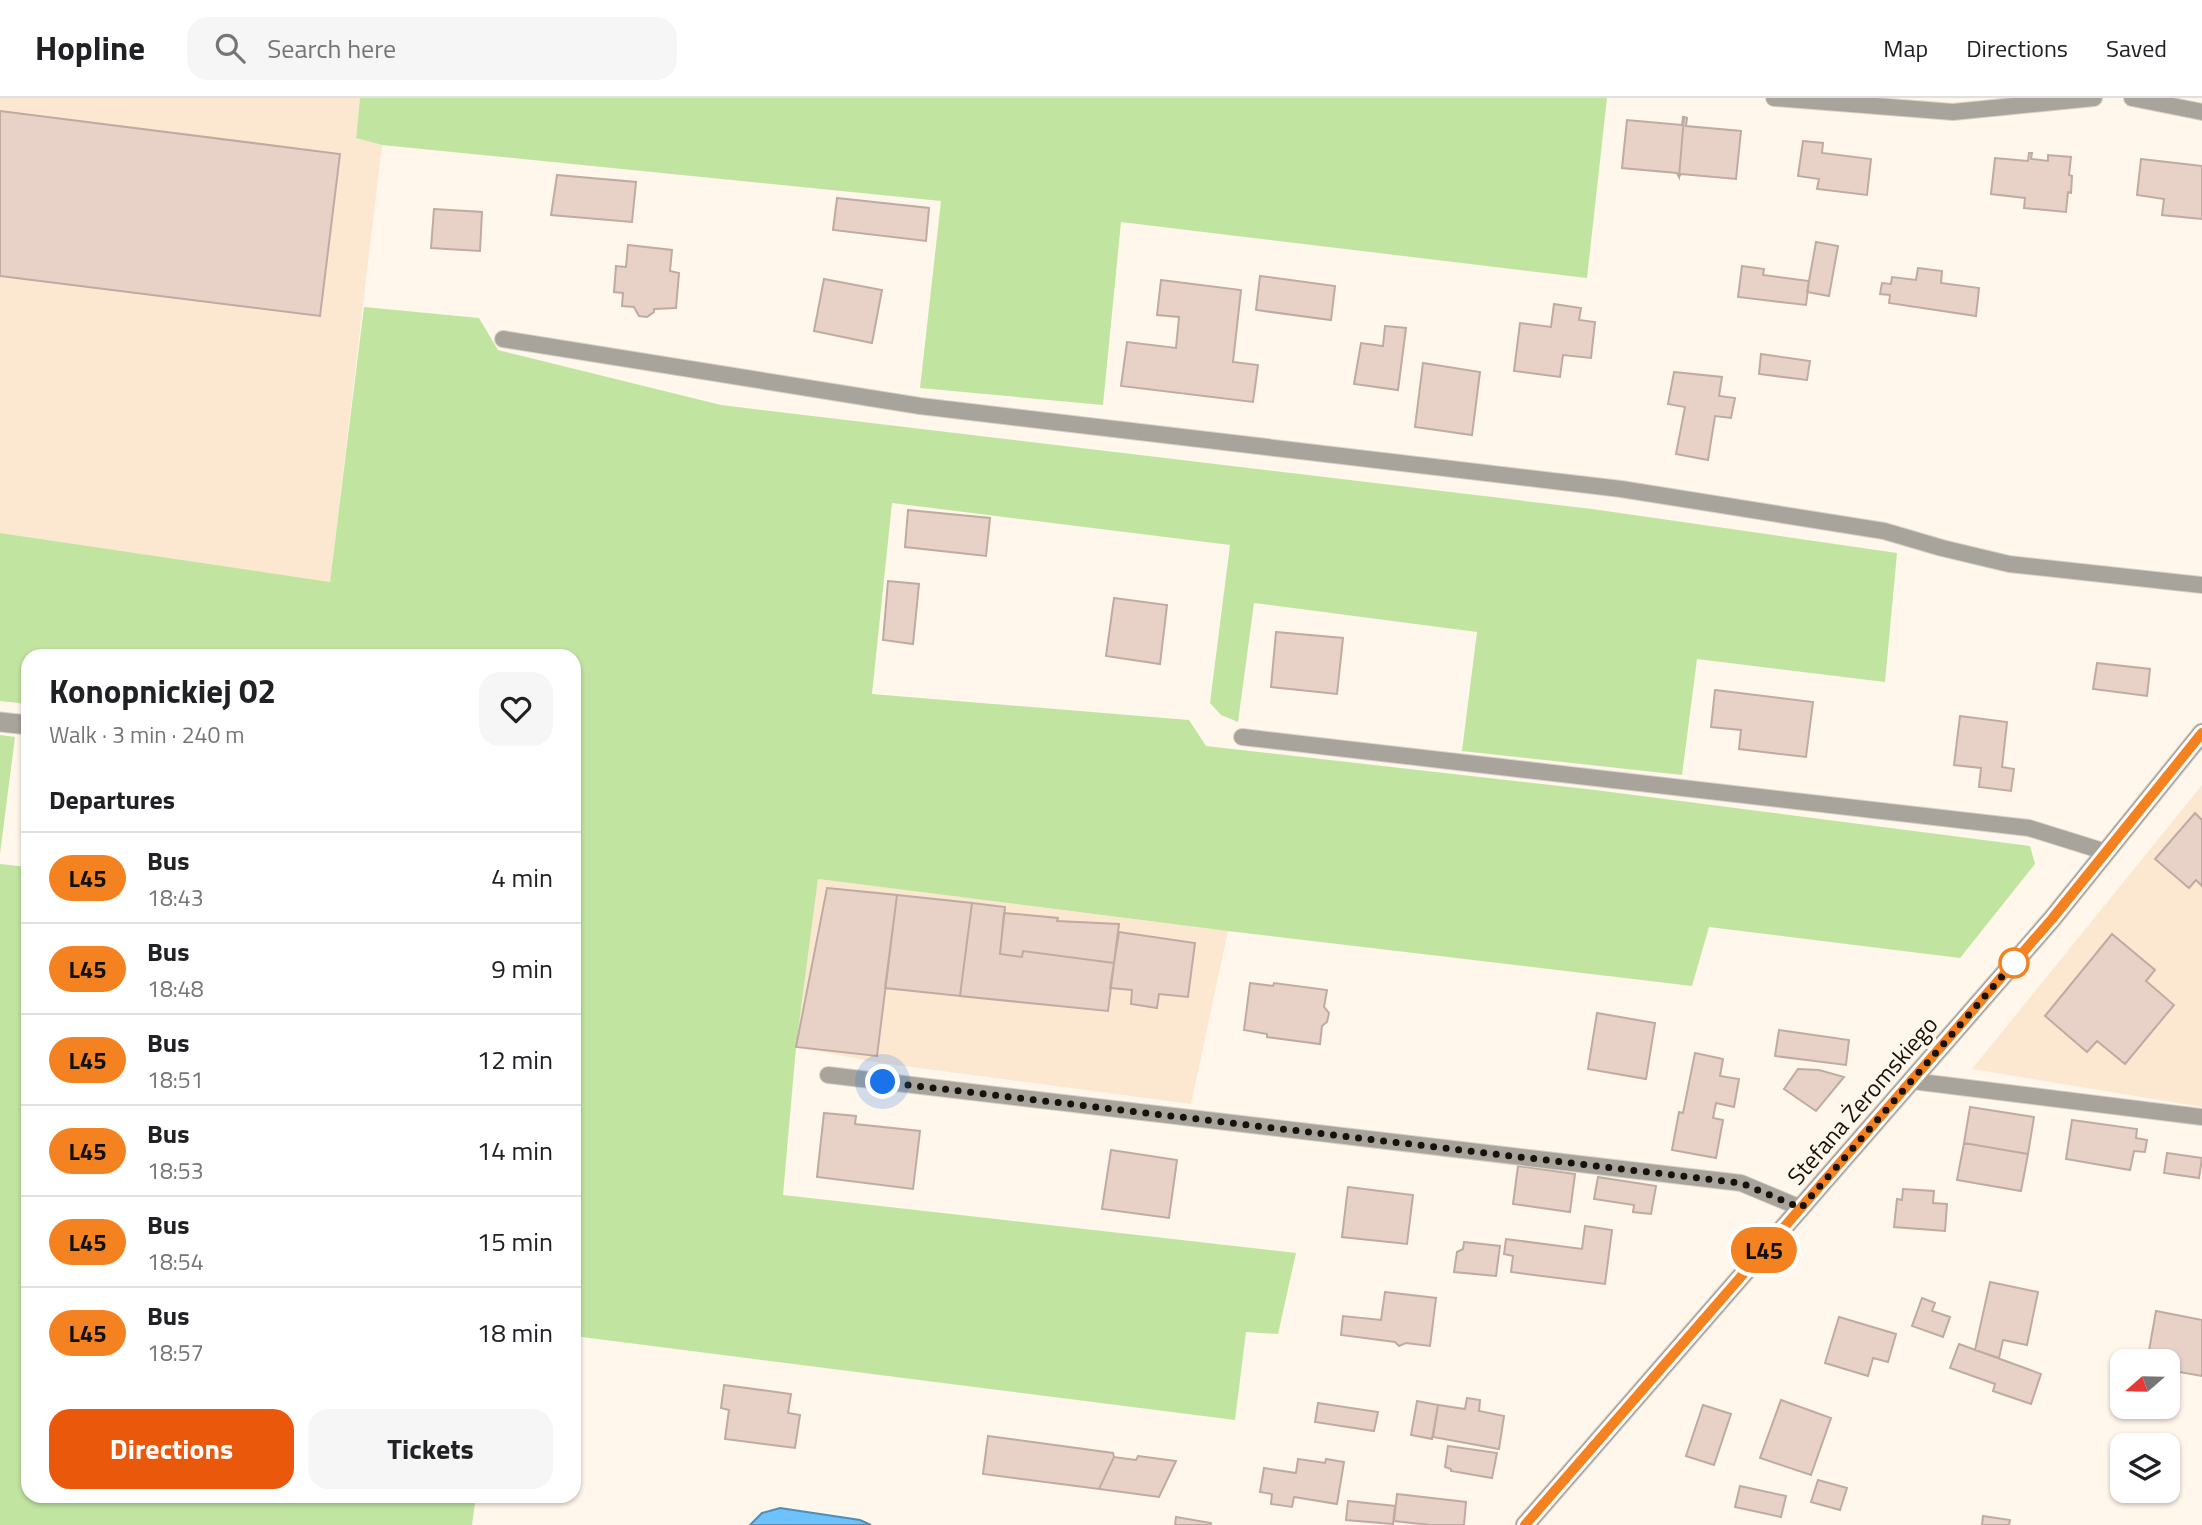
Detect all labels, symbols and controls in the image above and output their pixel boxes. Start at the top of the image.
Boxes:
search box [187,17,677,80]
text: Hopline [35,23,145,73]
icon: search [211,29,249,67]
text: Search here [267,29,396,68]
text: Map [1883,30,1928,66]
text: Directions [1966,30,2068,66]
text: Saved [2106,30,2167,66]
text: Konopnickiej 02 [49,666,276,716]
button: heart [479,672,553,746]
text: Walk · 3 min · 240 m [49,717,245,752]
text: Departures [49,780,175,819]
text: Bus [147,841,189,880]
text: 4 min [491,858,553,897]
text: L45 [68,860,107,896]
text: 18:43 [147,880,204,915]
text: Bus [147,932,189,971]
unlabelled marker [1999,948,2029,978]
text: 9 min [491,949,553,988]
text: L45 [68,951,107,987]
text: 18:48 [147,971,204,1006]
street label: Stefana Żeromskiego [1778,1007,1946,1193]
text: Bus [147,1023,189,1062]
text: 12 min [477,1040,553,1079]
text: L45 [68,1042,107,1078]
text: 18:51 [147,1062,204,1097]
your location [865,1064,900,1099]
text: Bus [147,1114,189,1153]
text: 14 min [477,1131,553,1170]
text: L45 [68,1133,107,1169]
text: 18:53 [147,1153,204,1188]
text: Bus [147,1205,189,1244]
text: 15 min [477,1222,553,1261]
text: L45 [68,1224,107,1260]
line badge: L45 [1724,1227,1804,1273]
text: L45 [1745,1232,1783,1268]
text: 18:54 [147,1244,204,1279]
text: Bus [147,1296,189,1335]
text: 18 min [477,1313,553,1352]
text: L45 [68,1315,107,1351]
text: 18:57 [147,1335,204,1370]
north arrow [2110,1349,2180,1419]
map controls [2110,1349,2180,1503]
button: Directions [49,1409,294,1489]
button: Tickets [308,1409,553,1489]
button: layers [2110,1433,2180,1503]

